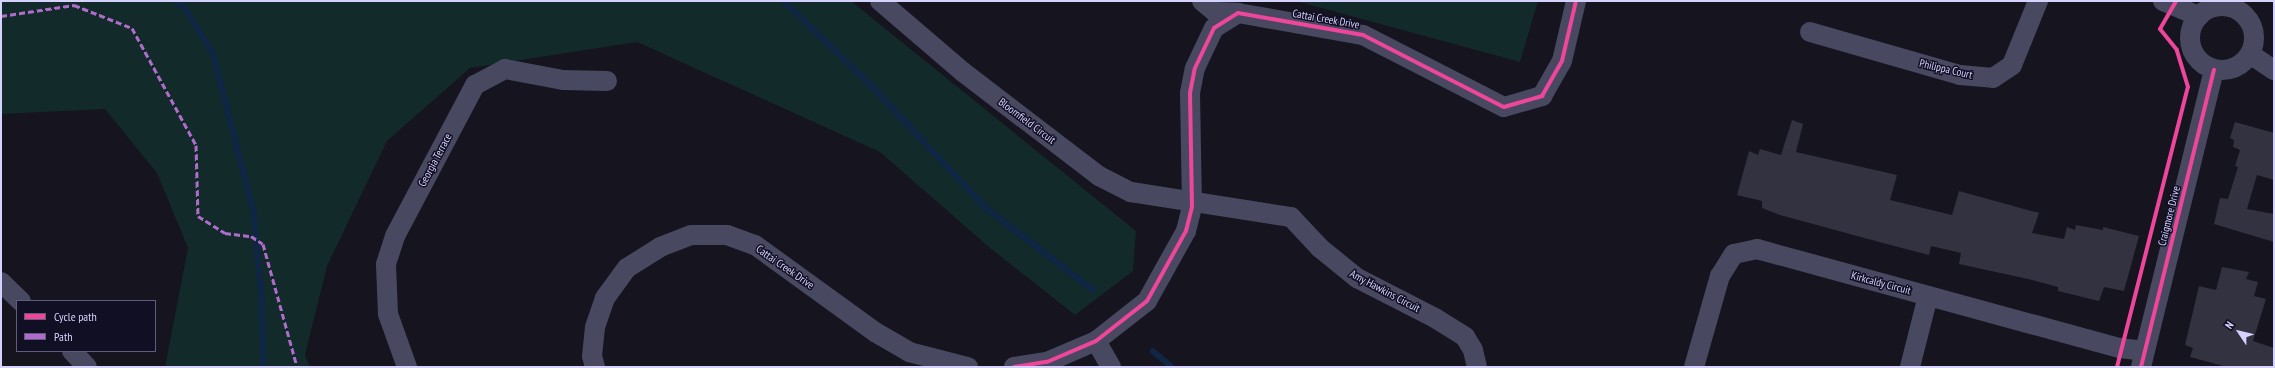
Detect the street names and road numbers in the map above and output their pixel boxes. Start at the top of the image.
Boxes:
street label: Cattai Creek Drive [1291,7,1361,31]
street label: Philippa Court [1918,56,1974,82]
street label: Bloomfield Circuit [996,95,1058,147]
street label: Georgia Terrace [415,131,455,189]
street label: Craigmore Drive [2155,185,2183,247]
street label: Cattai Creek Drive [753,242,817,292]
street label: Amy Hawkins Circuit [1348,267,1422,315]
street label: Kirkcaldy Circuit [1850,269,1912,297]

